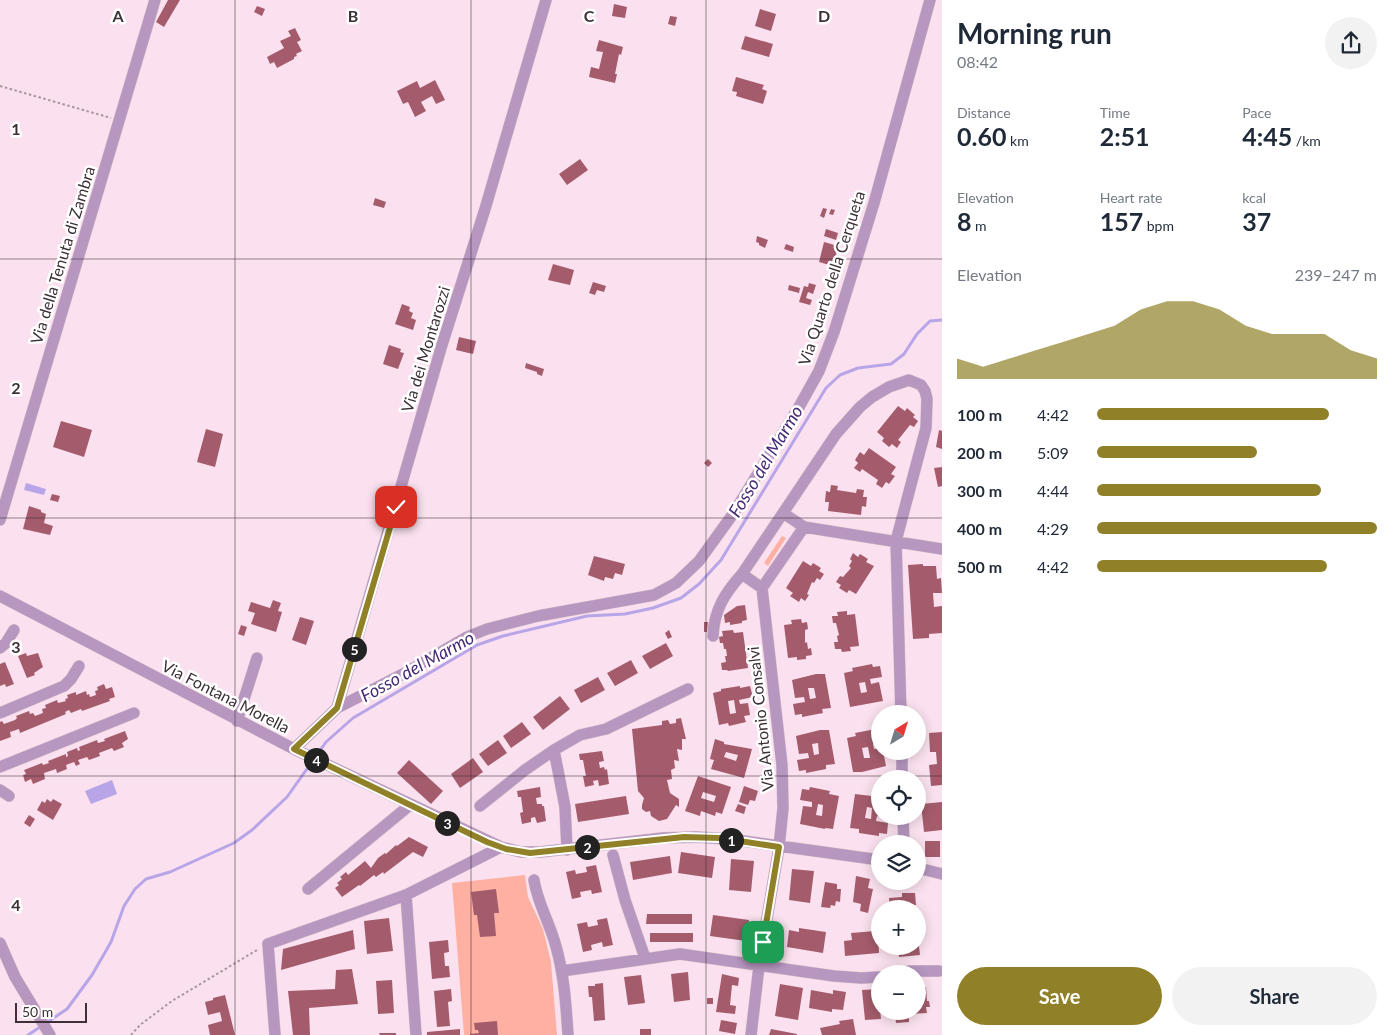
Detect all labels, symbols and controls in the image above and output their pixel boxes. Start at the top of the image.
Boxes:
text: A [111,6,124,25]
text: B [348,6,358,25]
text: C [584,6,595,25]
text: D [818,6,830,25]
text: Morning run [957,16,1112,50]
button: share [1325,17,1377,69]
text: 08:42 [957,52,998,71]
text: Distance [957,104,1011,121]
text: Time [1100,104,1130,121]
text: Pace [1242,104,1271,121]
text: 1 [11,119,21,138]
text: 0.60 [957,121,1006,151]
text: 2:51 [1100,121,1150,151]
text: 4:45 [1242,121,1292,151]
text: km [1006,132,1029,149]
text: /km [1292,132,1321,149]
street label: Via della Tenuta di Zambra [26,164,98,346]
street label: Via Quarto della Cerqueta [794,188,868,368]
text: Elevation [957,189,1014,206]
text: Heart rate [1100,189,1162,206]
text: kcal [1242,189,1266,206]
text: 8 [957,206,972,236]
text: 157 [1100,206,1143,236]
text: 37 [1242,206,1271,236]
text: m [972,217,987,234]
text: bpm [1143,217,1174,234]
text: Elevation [957,265,1022,284]
text: 239–247 m [1295,265,1377,284]
street label: Via dei Montarozzi [397,284,453,414]
text: 2 [11,378,21,397]
water label: Fosso del Marmo [723,401,807,521]
text: 100 m [957,405,1002,424]
text: 4:42 [1037,405,1069,424]
text: 200 m [957,443,1002,462]
text: 5:09 [1037,443,1069,462]
text: 300 m [957,481,1002,500]
text: 4:44 [1037,481,1069,500]
pin [375,486,417,528]
icon: check [382,493,410,521]
text: 400 m [957,519,1002,538]
text: 4:29 [1037,519,1069,538]
text: 500 m [957,557,1002,576]
text: 4:42 [1037,557,1069,576]
water label: Fosso del Marmo [356,626,478,706]
pin: 5 [342,636,366,662]
text: 3 [11,637,21,656]
text: 5 [350,641,359,658]
street label: Via Antonio Consalvi [743,646,777,792]
street label: Via Fontana Morella [159,656,293,736]
north arrow [871,705,926,760]
map controls [871,705,926,1020]
pin: 4 [304,748,328,772]
text: 4 [312,752,321,769]
button: locate [871,770,926,825]
pin: 3 [434,810,460,836]
text: 3 [443,815,452,832]
pin: 1 [718,828,744,852]
text: 1 [727,832,736,849]
pin: 2 [574,834,600,860]
button: layers [871,835,926,890]
text: 2 [583,839,592,856]
text: 4 [11,895,21,914]
button: + [871,900,926,955]
pin [742,921,784,963]
icon: arrive [749,928,777,956]
button: − [871,965,926,1020]
button: Save [957,967,1162,1025]
button: Share [1172,967,1377,1025]
scale bar [15,1000,88,1023]
text: 50 m [22,1003,53,1020]

